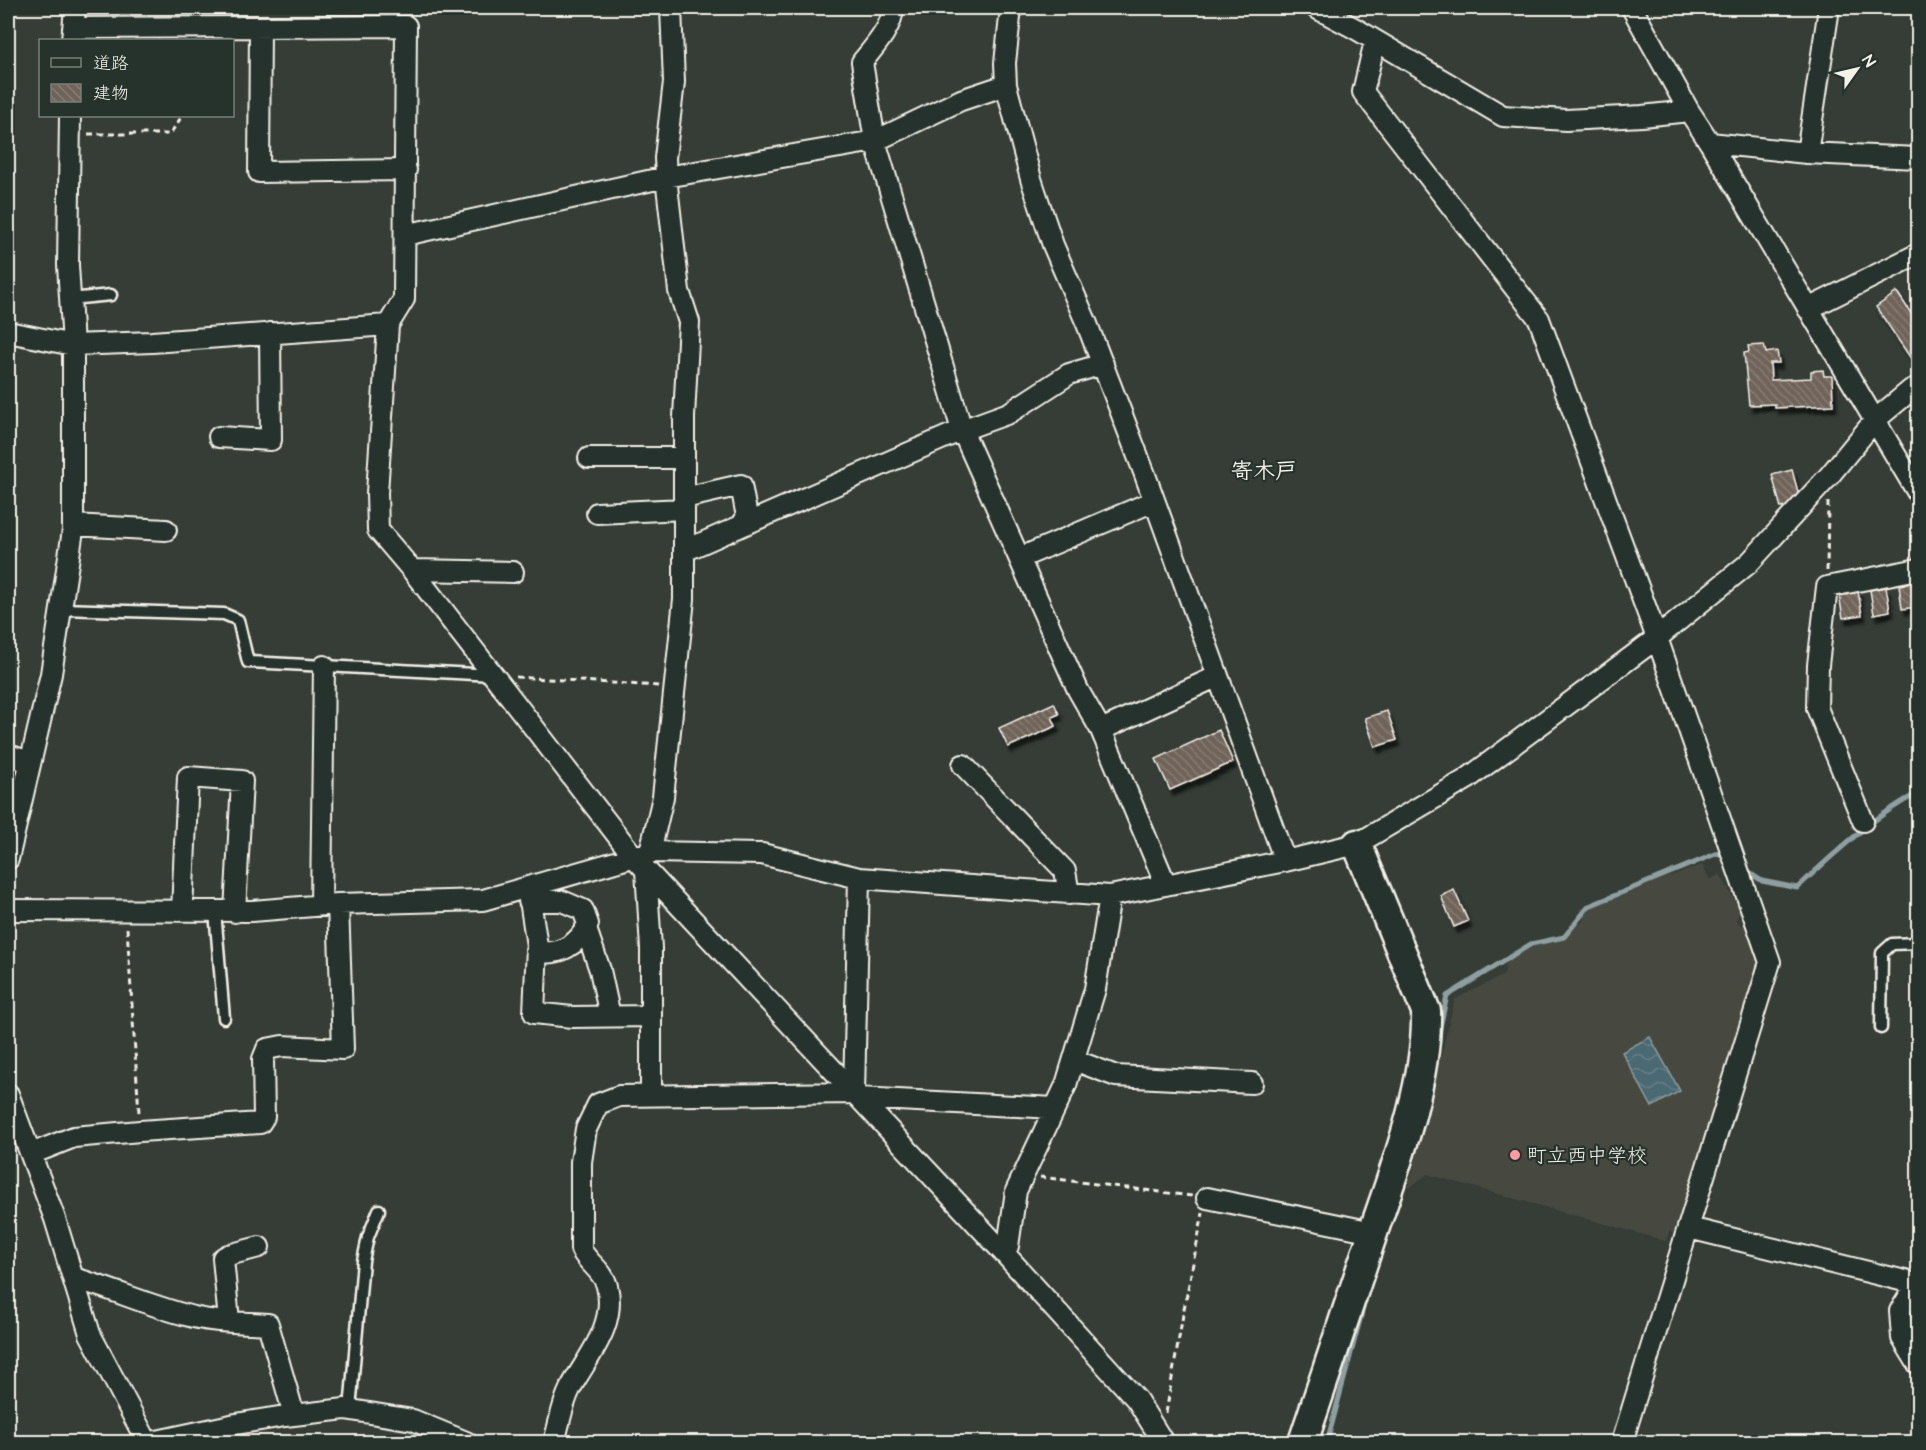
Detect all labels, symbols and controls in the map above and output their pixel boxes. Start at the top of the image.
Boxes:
legend [39,39,234,117]
north arrow [1827,39,1887,99]
text: 道路 [93,51,129,76]
text: N [1857,51,1881,71]
text: 建物 [93,81,129,106]
district label: 寄木戸 [1231,456,1297,487]
place label: 町立西中学校 [1527,1142,1647,1170]
marker: 町立西中学校 [1508,1148,1522,1162]

